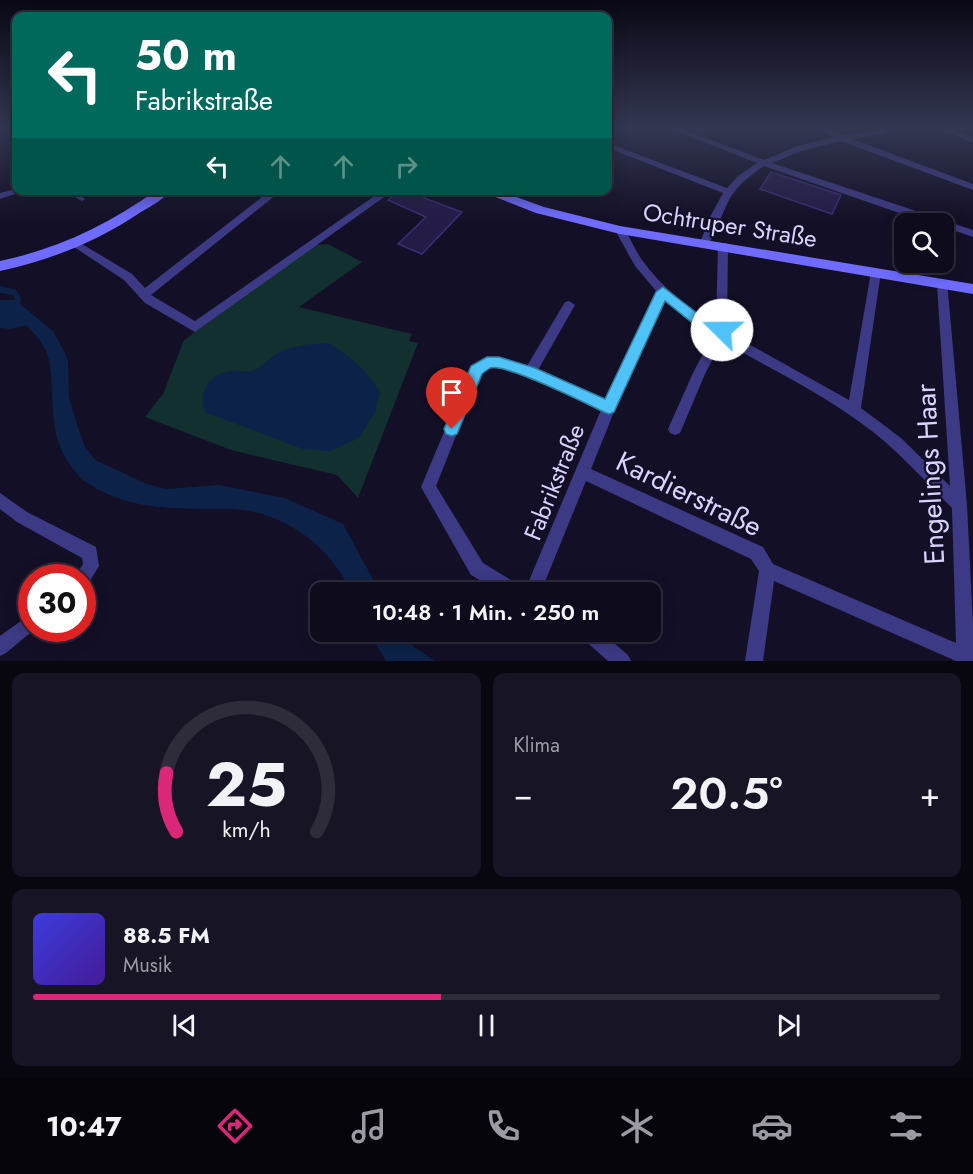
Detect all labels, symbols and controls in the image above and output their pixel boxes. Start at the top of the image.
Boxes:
text: 50 m [135,25,237,86]
icon: left [36,36,114,114]
text: Fabrikstraße [135,81,273,120]
icon: left [201,150,234,183]
icon: ahead [264,150,297,183]
icon: ahead [327,150,360,183]
icon: right [390,150,423,183]
street label: Ochtruper Straße [640,194,820,256]
map controls [894,213,954,273]
button: search [894,213,954,273]
position arrow [690,298,754,362]
pin [426,367,477,429]
icon: arrive [435,376,468,409]
street label: Engelings Haar [905,382,955,566]
street label: Fabrikstraße [515,419,593,545]
street label: Kardierstraße [609,441,769,547]
speed limit sign: 30 [18,564,96,642]
text: 10:48 · 1 Min. · 250 m [372,596,599,628]
text: Klima [514,731,560,760]
text: 25 [206,739,287,829]
text: 20.5° [670,761,783,826]
text: − [514,771,533,818]
text: + [920,771,940,818]
text: km/h [222,814,270,845]
text: 88.5 FM [123,919,210,951]
text: Musik [123,951,172,980]
icon: previous [168,1009,201,1042]
icon: pause [470,1009,503,1042]
icon: next [772,1009,805,1042]
icon: directions [214,1105,256,1147]
icon: music [348,1105,390,1147]
icon: phone [482,1105,524,1147]
icon: climate [616,1105,658,1147]
icon: car [751,1105,793,1147]
icon: filters [885,1105,927,1147]
text: 10:47 [46,1107,122,1146]

